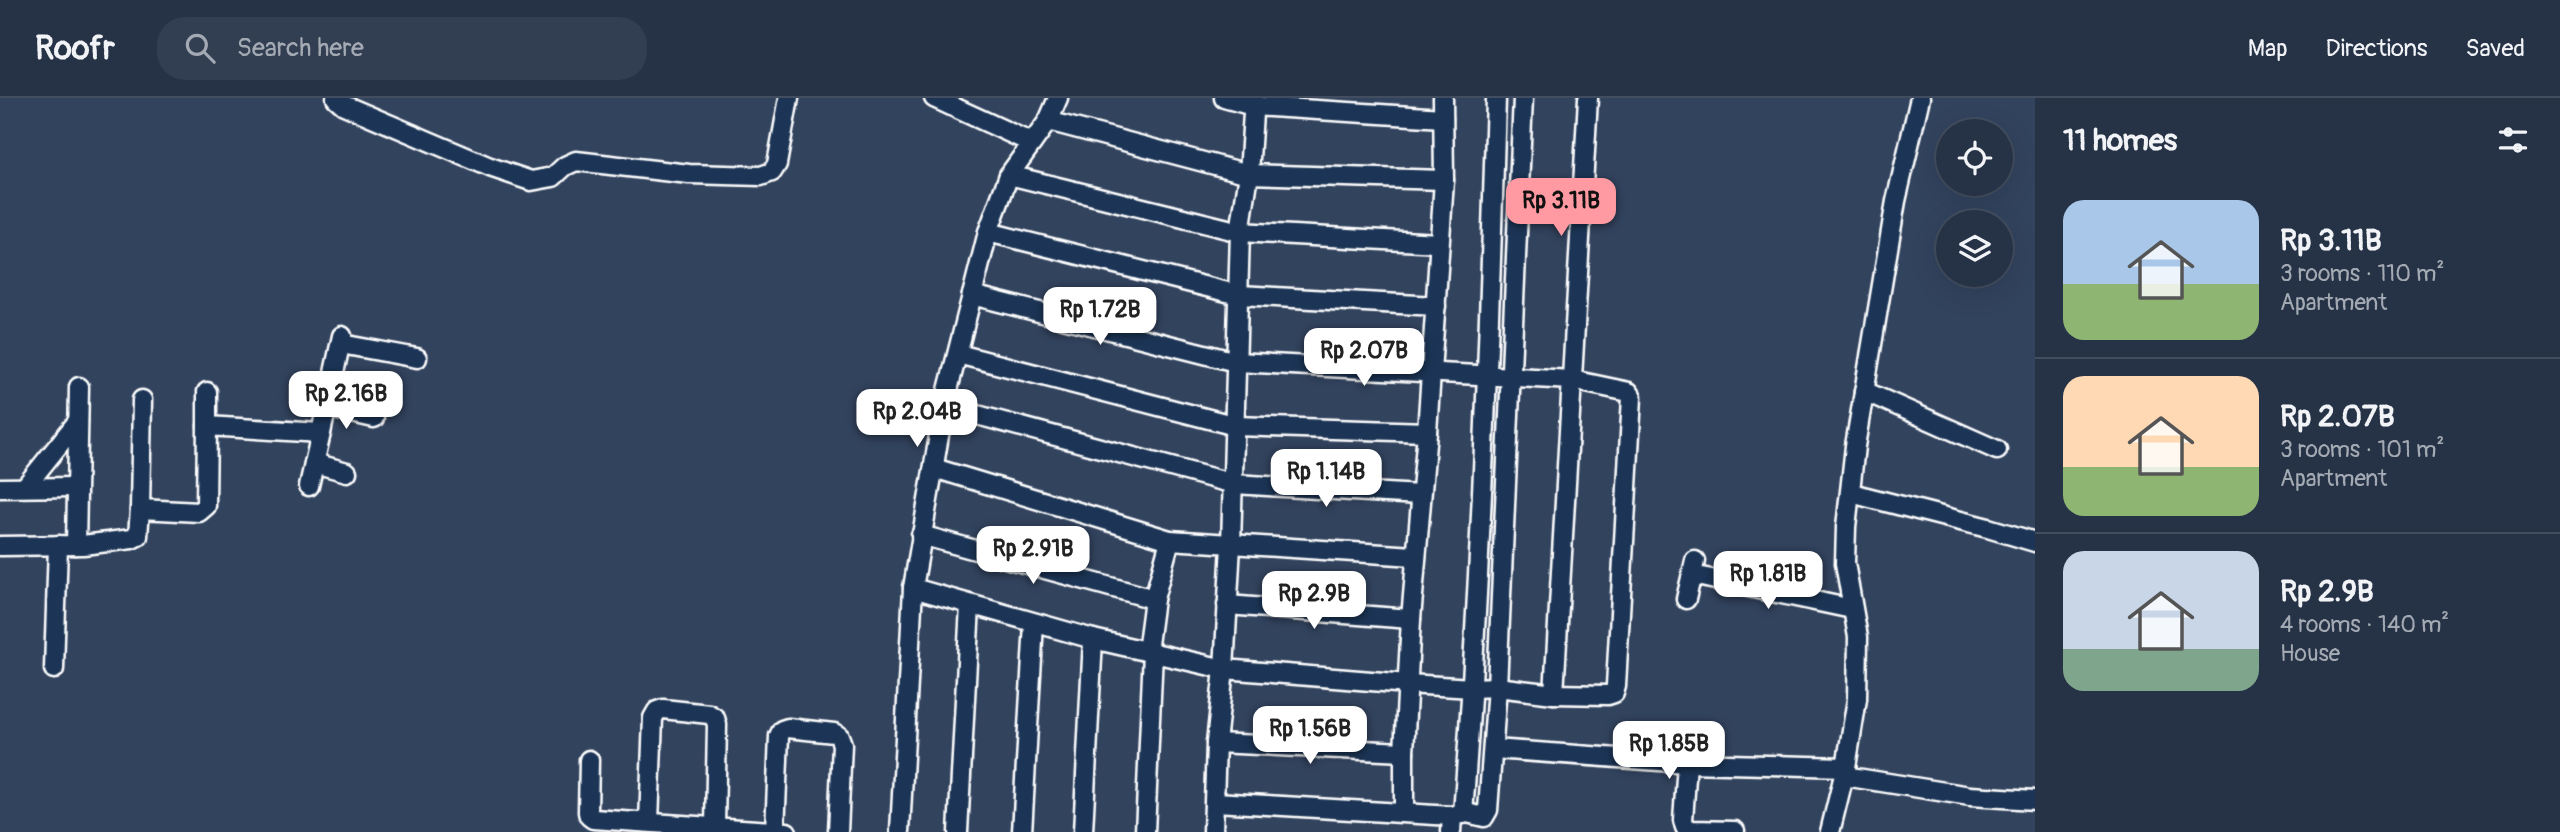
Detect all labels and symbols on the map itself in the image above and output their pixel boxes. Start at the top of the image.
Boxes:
pin: Rp 3.11B [1489,178,1633,238]
pin: Rp 1.72B [1028,288,1172,347]
pin: Rp 2.07B [1292,328,1436,388]
pin: Rp 2.16B [274,372,418,431]
pin: Rp 2.04B [845,390,989,449]
pin: Rp 1.14B [1254,450,1398,509]
pin: Rp 2.91B [961,526,1105,586]
pin: Rp 1.81B [1696,552,1840,611]
pin: Rp 2.9B [1249,572,1379,631]
pin: Rp 1.56B [1238,706,1382,766]
pin: Rp 1.85B [1597,722,1741,781]

